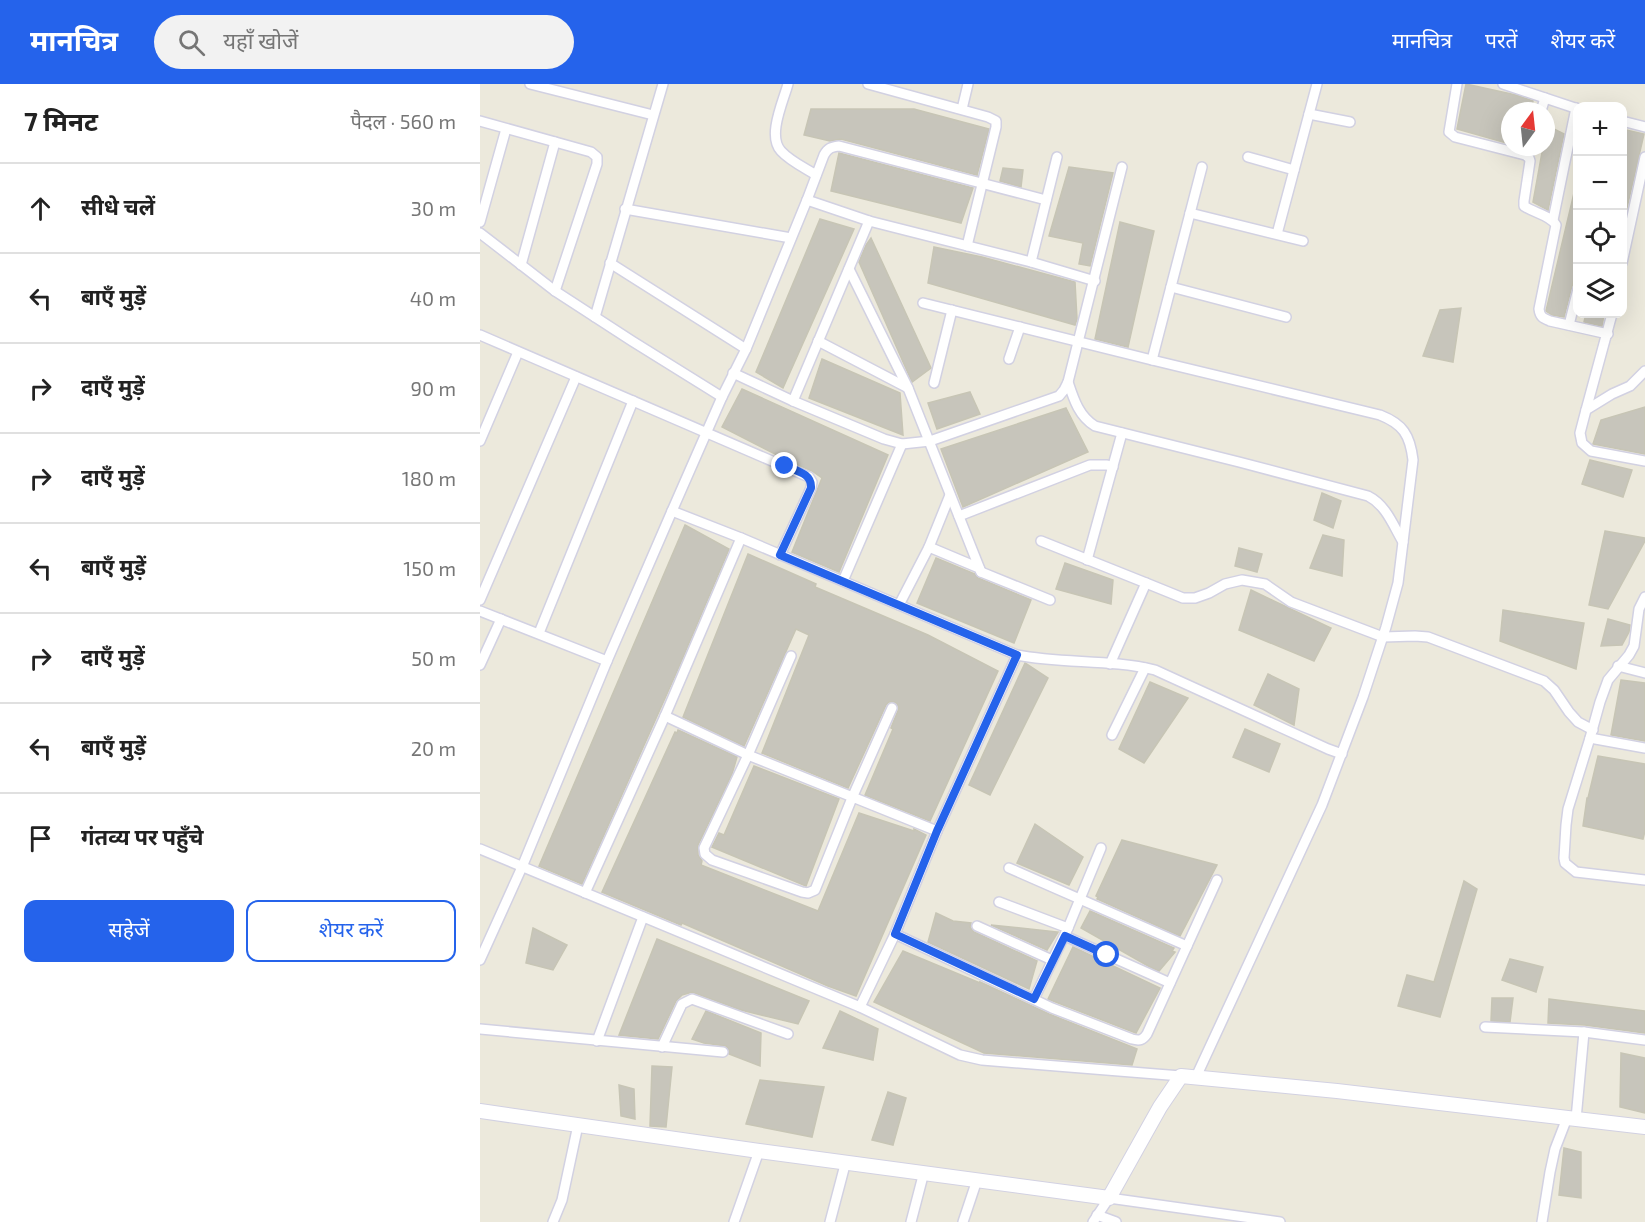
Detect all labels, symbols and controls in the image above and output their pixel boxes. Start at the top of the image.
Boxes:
search box [154,15,574,69]
text: मानचित्र [30,23,118,57]
icon: search [175,26,208,59]
text: यहाँ खोजें [223,27,298,53]
text: मानचित्र [1392,27,1452,52]
text: परतें [1485,27,1518,52]
text: शेयर करें [1551,27,1615,52]
north arrow [1501,102,1555,156]
map controls [1573,102,1627,318]
button: + [1573,102,1627,156]
text: 7 मिनट [24,105,98,136]
text: पैदल · 560 m [351,109,456,133]
button: − [1573,156,1627,210]
icon: ahead [24,192,57,225]
text: सीधे चलें [81,193,155,219]
text: 30 m [411,196,456,220]
button: locate [1573,210,1627,264]
button: layers [1573,264,1627,318]
icon: left [24,282,57,315]
text: बाएँ मुड़ें [81,283,146,309]
text: 40 m [410,286,456,310]
icon: right [24,372,57,405]
text: दाएँ मुड़ें [81,373,145,399]
text: 90 m [411,376,456,400]
route end [771,452,797,478]
icon: right [24,462,57,495]
text: दाएँ मुड़ें [81,463,145,489]
text: 180 m [402,466,456,490]
icon: left [24,552,57,585]
text: बाएँ मुड़ें [81,553,146,579]
text: 150 m [403,556,456,580]
icon: right [24,642,57,675]
text: दाएँ मुड़ें [81,643,145,669]
text: 50 m [411,646,456,670]
icon: left [24,732,57,765]
text: बाएँ मुड़ें [81,733,146,759]
text: 20 m [411,736,456,760]
icon: arrive [24,822,57,855]
text: गंतव्य पर पहुँचे [81,823,204,849]
button: सहेजें [24,900,234,962]
button: शेयर करें [246,900,456,962]
route start [1093,941,1119,967]

